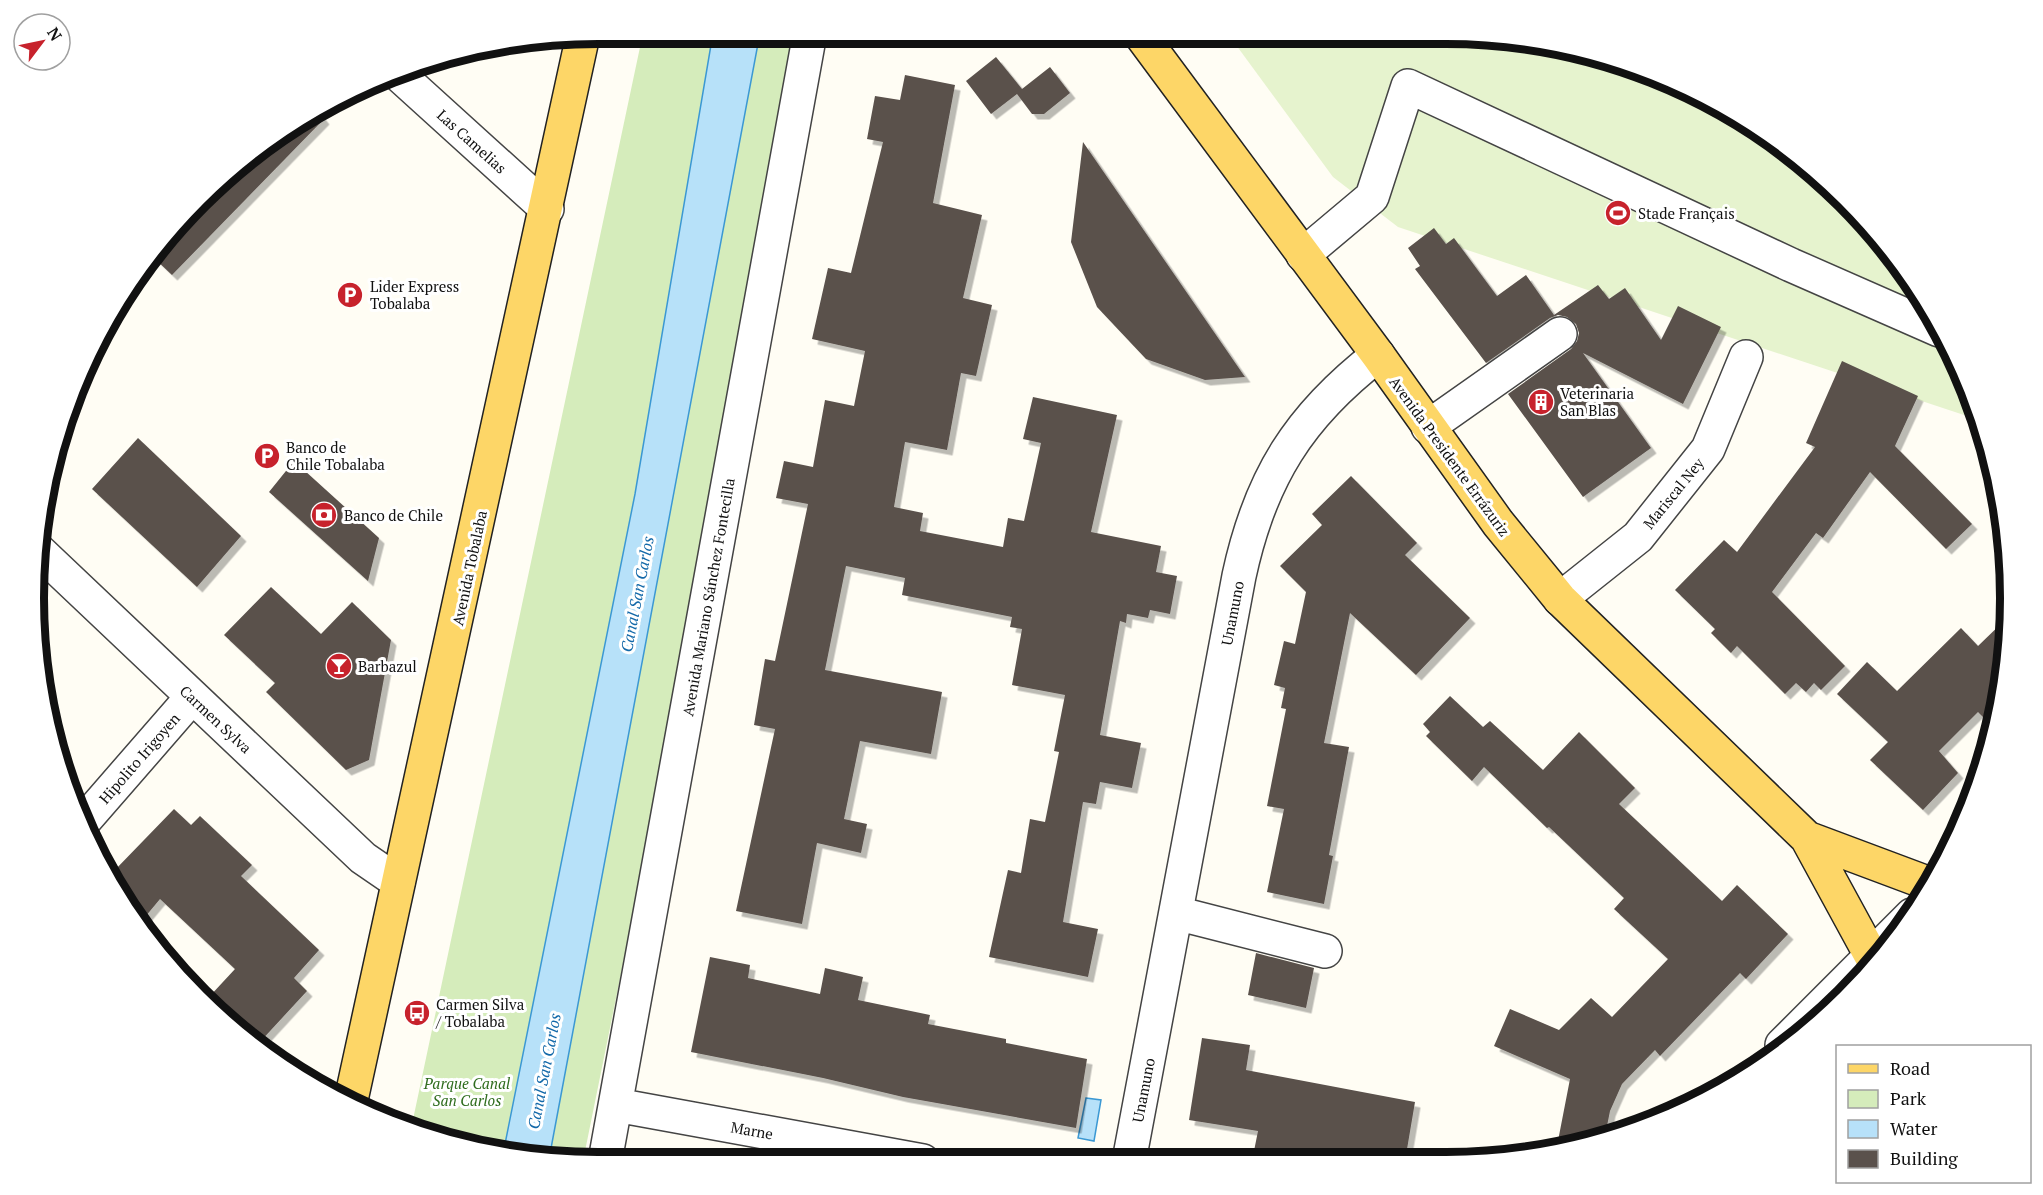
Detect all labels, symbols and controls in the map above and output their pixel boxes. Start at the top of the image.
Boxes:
north arrow [12,12,72,72]
text: N [42,23,67,45]
street label: Las Camelias [433,105,511,177]
sports icon: Stade Français [1603,198,1633,228]
place label: Stade Français [1638,203,1735,223]
place label: Lider Express Tobalaba [370,276,459,313]
parking icon: Lider Express Tobalaba [335,280,365,310]
street label: Avenida Presidente Errázuriz [1385,372,1515,540]
place label: Veterinaria San Blas [1560,383,1635,420]
building icon: Veterinaria San Blas [1526,387,1556,417]
place label: Banco de Chile Tobalaba [286,437,385,474]
parking icon: Banco de Chile Tobalaba [252,441,282,471]
street label: Mariscal Ney [1638,453,1708,533]
street label: Avenida Mariano Sánchez Fontecilla [677,476,739,718]
bank icon: Banco de Chile [309,500,339,530]
place label: Banco de Chile [344,505,443,525]
street label: Avenida Tobalaba [447,508,491,627]
water label: Canal San Carlos [615,534,659,654]
street label: Unamuno [1216,579,1248,647]
bar icon: Barbazul [324,651,354,681]
place label: Barbazul [358,656,417,676]
street label: Carmen Sylva [176,681,257,758]
street label: Hipolito Irigoyen [94,708,184,808]
place label: Carmen Silva / Tobalaba [435,994,525,1031]
bus stop icon: Carmen Silva / Tobalaba [402,998,432,1028]
water label: Canal San Carlos [522,1011,566,1131]
legend [1836,1045,2031,1183]
street label: Unamuno [1127,1056,1159,1124]
text: Road [1890,1056,1930,1080]
park label: Parque Canal San Carlos [423,1073,511,1110]
text: Park [1890,1086,1927,1110]
street label: Marne [729,1116,775,1144]
text: Water [1890,1116,1937,1140]
text: Building [1890,1146,1958,1170]

